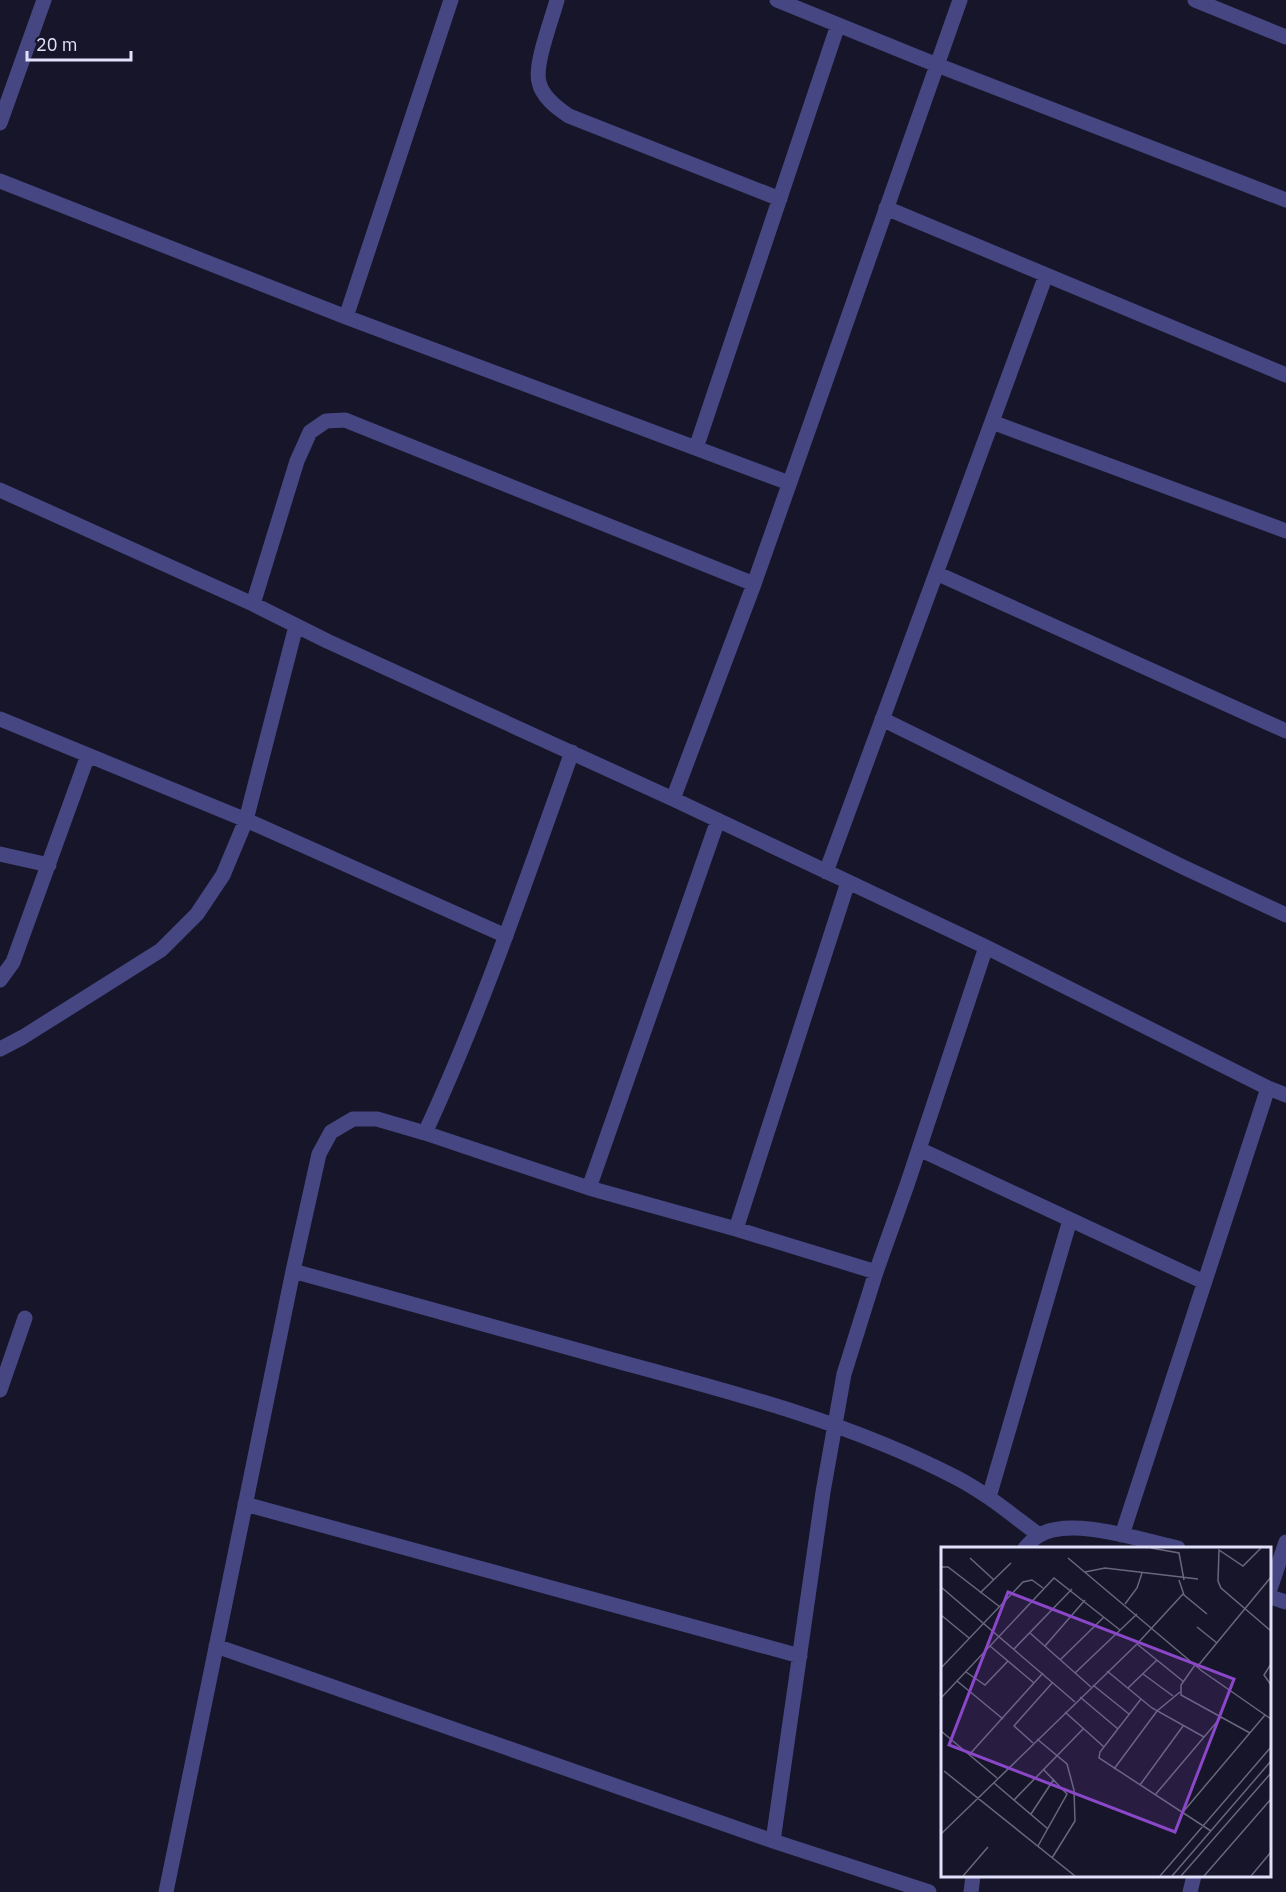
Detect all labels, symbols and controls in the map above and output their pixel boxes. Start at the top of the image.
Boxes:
scale bar [27,24,130,62]
text: 20 m [36,33,78,56]
inset map [941,1547,1271,1877]

